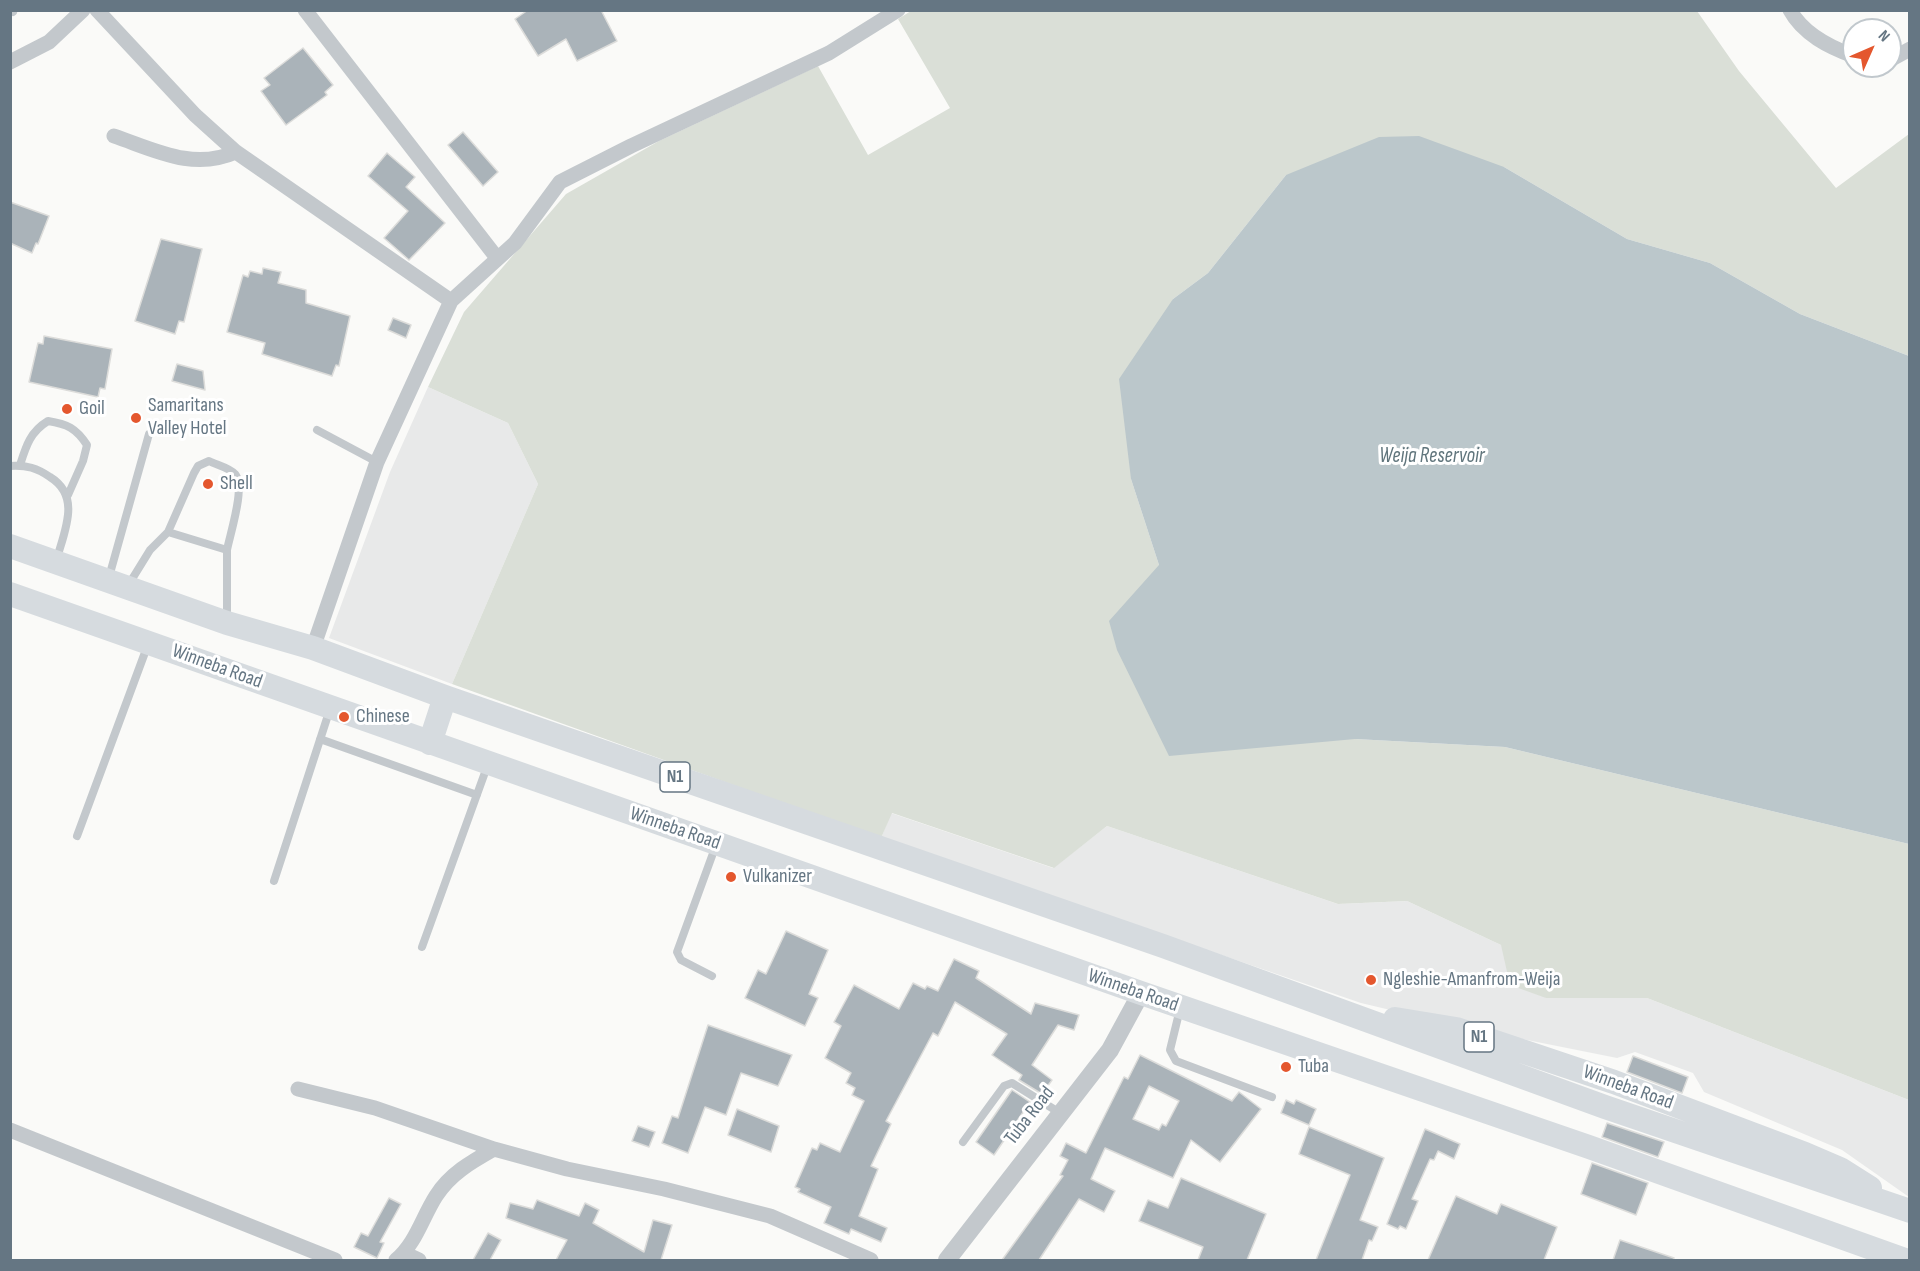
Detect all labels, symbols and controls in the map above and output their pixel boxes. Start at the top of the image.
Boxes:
north arrow [1842,18,1902,78]
text: N [1874,27,1893,46]
place label: Samaritans Valley Hotel [148,394,226,441]
place label: Goil [79,397,105,421]
marker: Goil [60,402,74,416]
marker: Samaritans Valley Hotel [129,411,143,425]
water label: Weija Reservoir [1379,444,1485,470]
place label: Shell [220,472,253,496]
marker: Shell [201,477,215,491]
street label: Winneba Road [169,640,265,694]
place label: Chinese [356,705,410,729]
marker: Chinese [337,710,351,724]
road number: N1 [660,762,690,792]
street label: Winneba Road [626,802,724,856]
place label: Vulkanizer [743,865,812,889]
marker: Vulkanizer [724,870,738,884]
street label: Winneba Road [1084,964,1182,1018]
place label: Ngleshie-Amanfrom-Weija [1383,968,1560,992]
marker: Ngleshie-Amanfrom-Weija [1364,973,1378,987]
road number: N1 [1464,1022,1494,1052]
place label: Tuba [1298,1055,1329,1079]
marker: Tuba [1279,1060,1293,1074]
street label: Winneba Road [1580,1061,1676,1115]
street label: Tuba Road [1000,1082,1060,1150]

